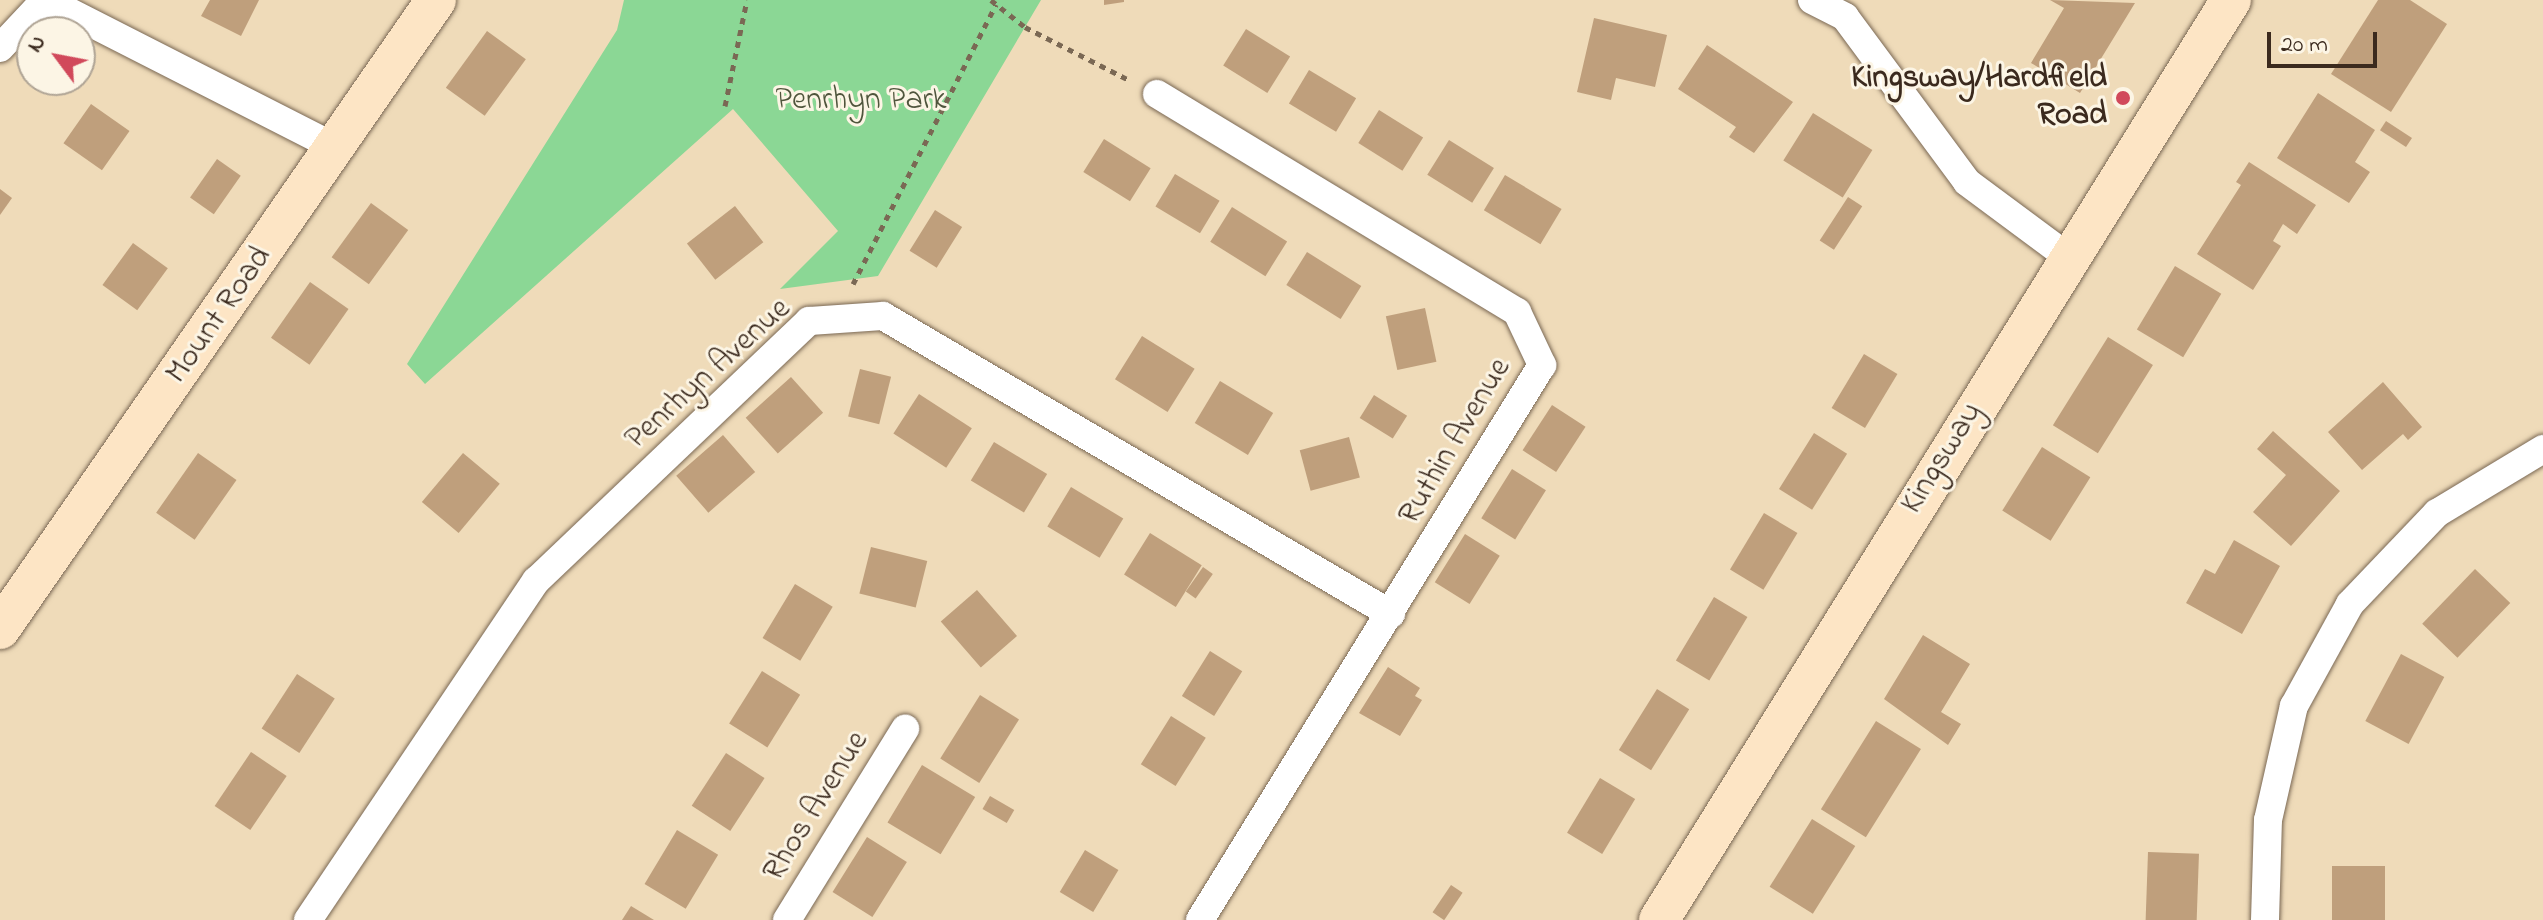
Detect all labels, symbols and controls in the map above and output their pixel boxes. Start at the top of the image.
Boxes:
north arrow [16,16,96,96]
scale bar [2271,16,2381,66]
text: 20 m [2281,28,2328,63]
text: N [20,30,55,59]
place label: Kingsway/Hardfield Road [1851,61,2107,136]
park label: Penrhyn Park [775,82,947,120]
marker: Kingsway/Hardfield Road [2114,89,2132,107]
street label: Mount Road [159,240,281,392]
street label: Penrhyn Avenue [618,291,800,459]
street label: Ruthin Avenue [1391,352,1521,532]
street label: Kingsway [1894,396,1992,522]
street label: Rhos Avenue [756,725,878,889]

